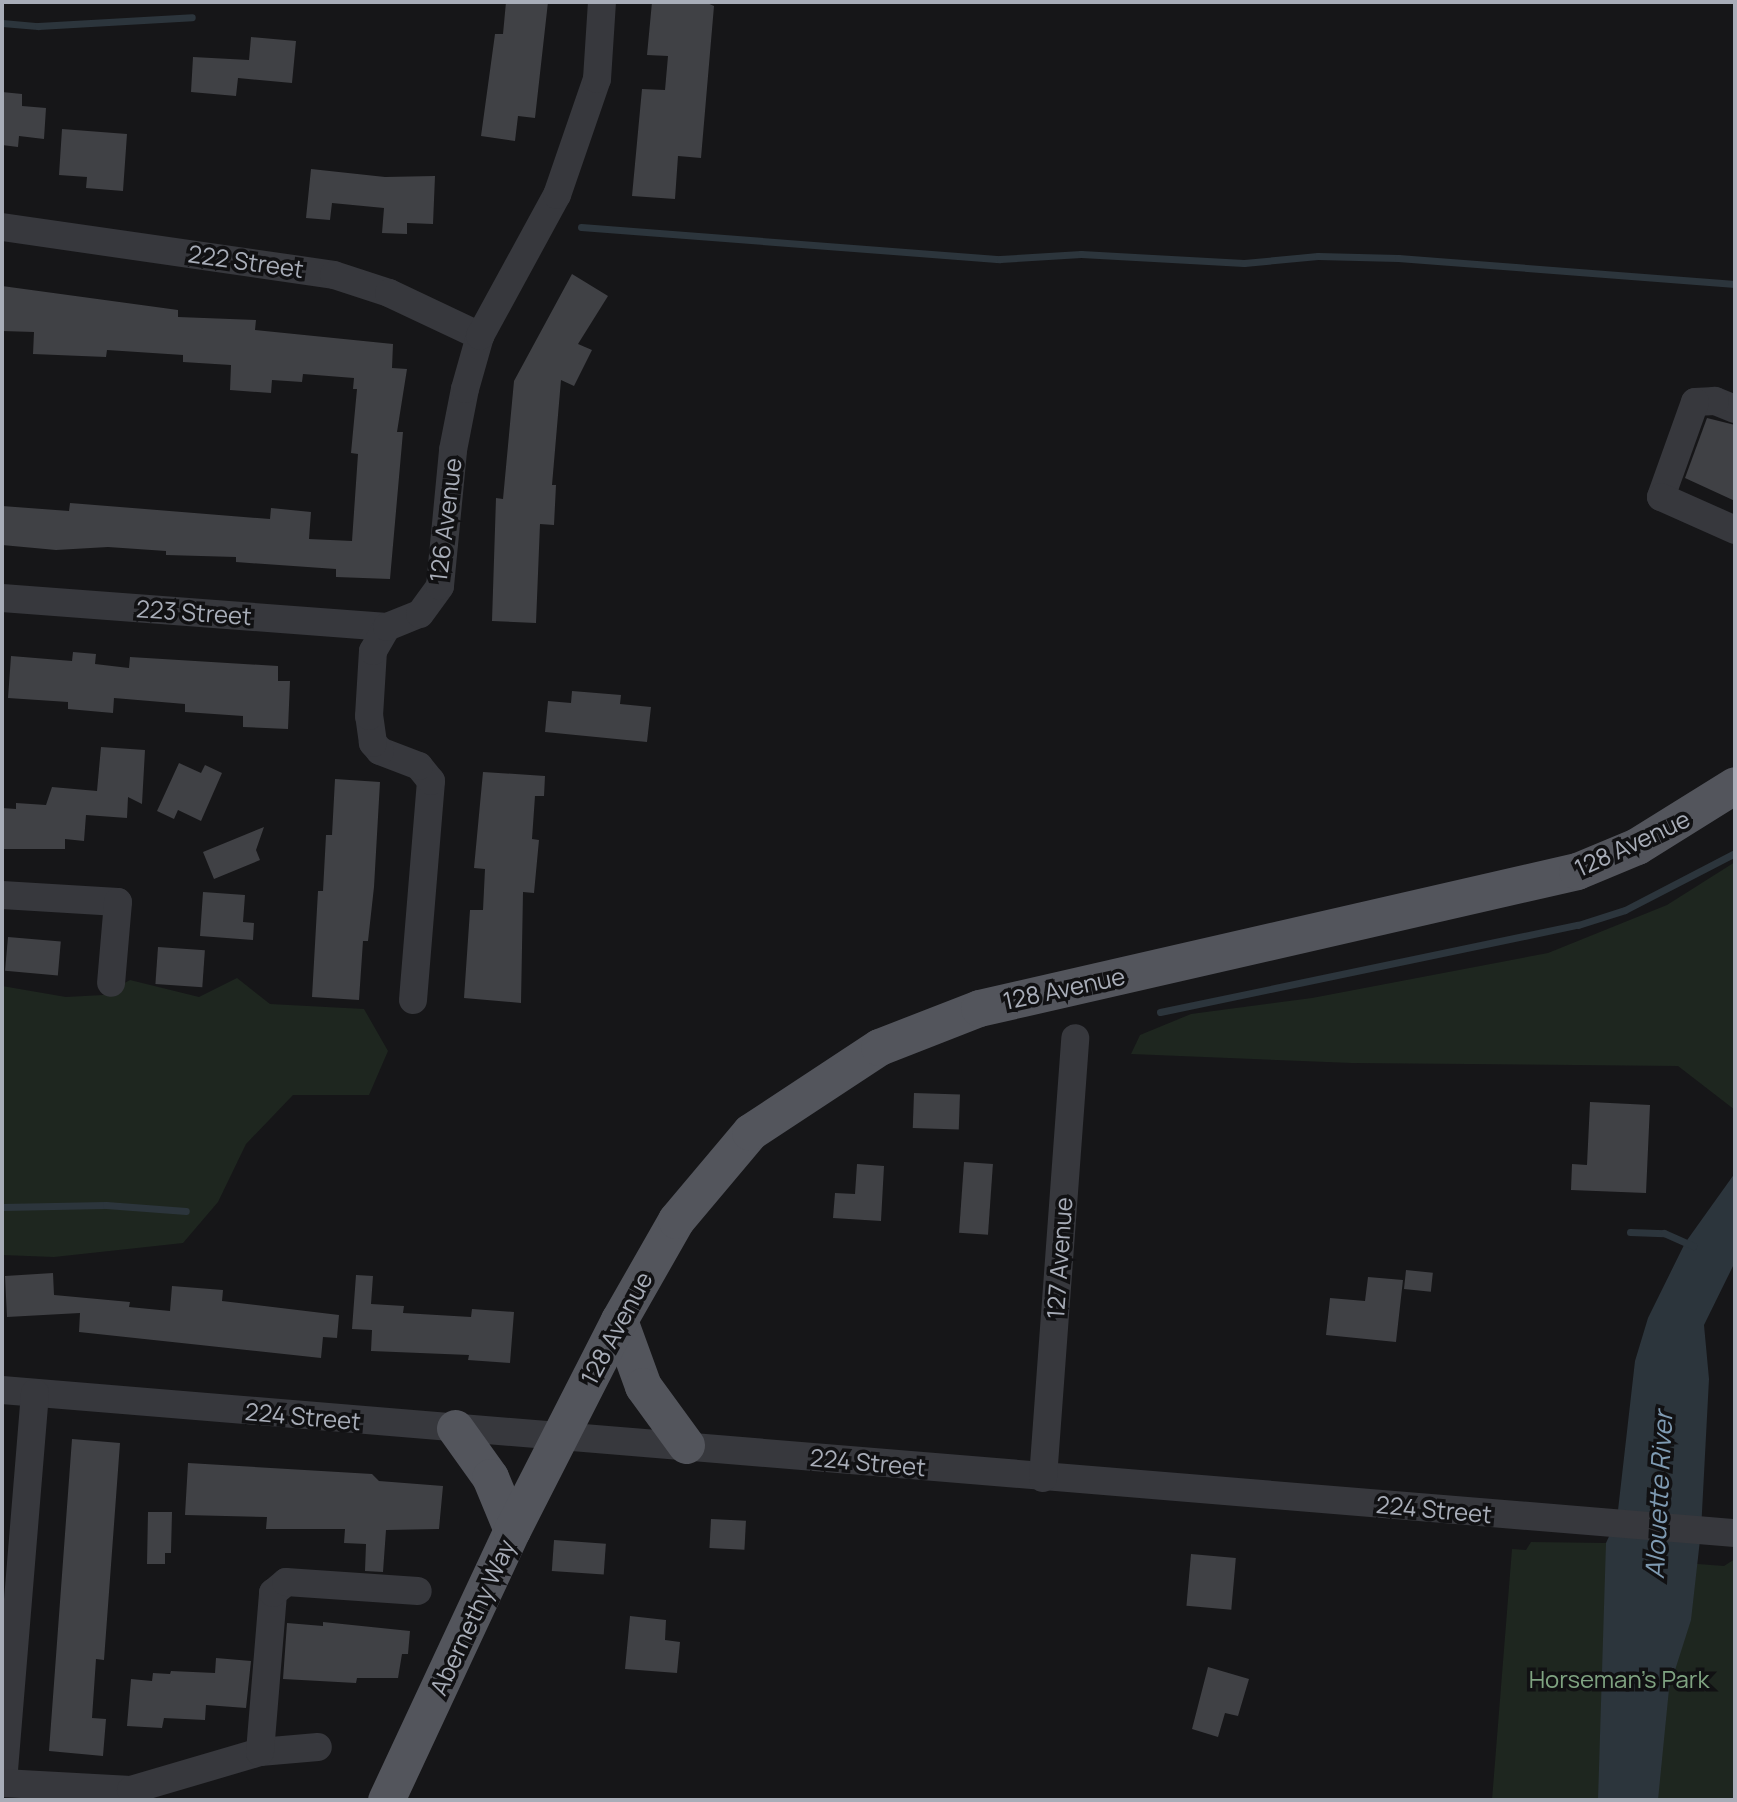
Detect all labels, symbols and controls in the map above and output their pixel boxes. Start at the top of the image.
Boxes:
street label: 222 Street [186,239,306,283]
street label: 126 Avenue [423,456,467,584]
street label: 223 Street [135,594,253,630]
street label: 128 Avenue [1570,804,1694,882]
street label: 128 Avenue [1000,961,1128,1015]
street label: 127 Avenue [1040,1196,1078,1320]
street label: 128 Avenue [574,1267,658,1389]
street label: 224 Street [244,1397,362,1435]
water label: Alouette River [1639,1410,1679,1580]
street label: 224 Street [809,1443,927,1481]
street label: 224 Street [1375,1490,1493,1528]
street label: Abernethy Way [423,1535,521,1699]
park label: Horseman's Park [1529,1665,1709,1693]

